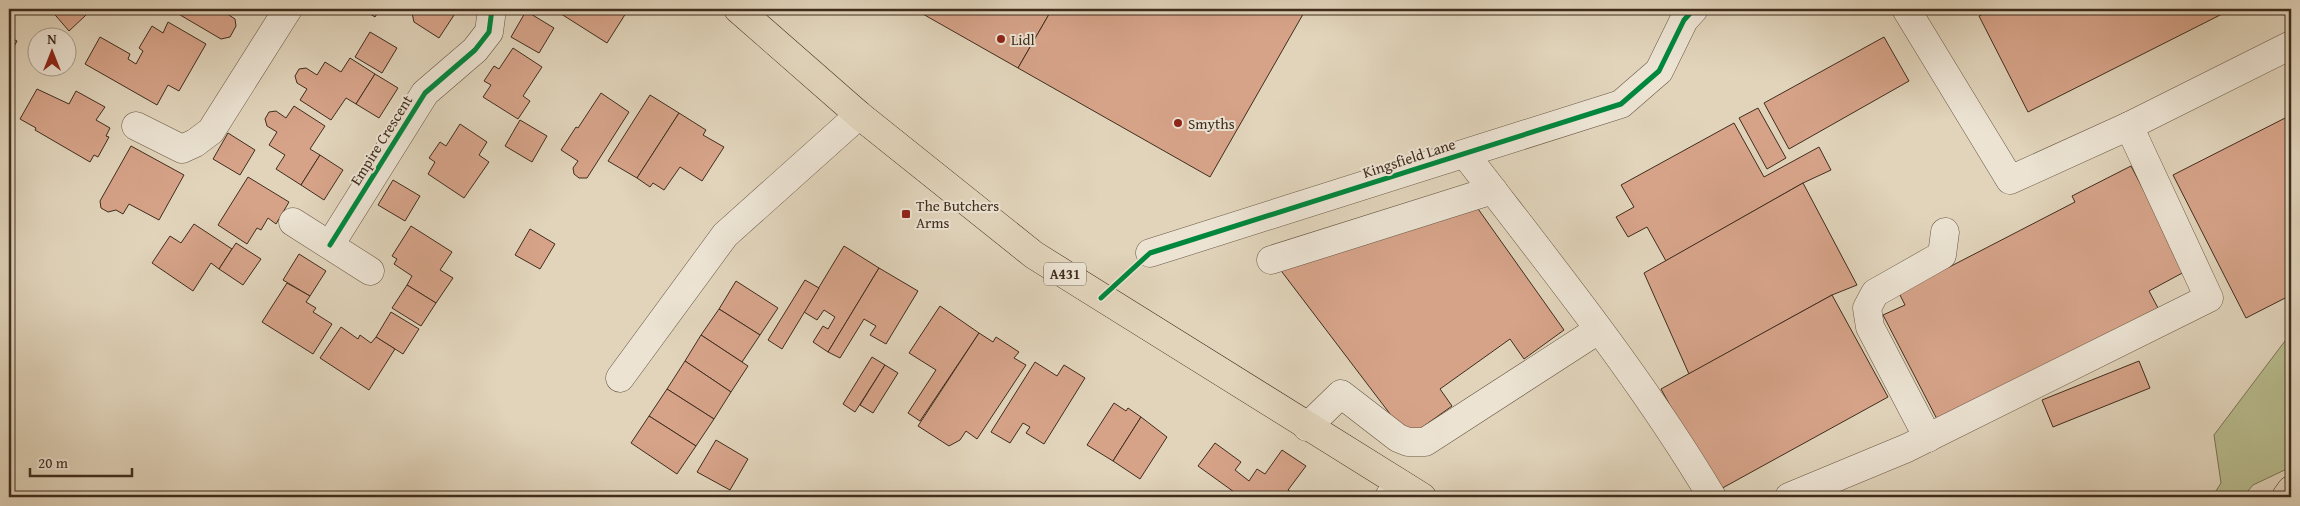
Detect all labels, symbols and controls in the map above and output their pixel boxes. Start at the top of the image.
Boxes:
north arrow [28,28,78,78]
text: N [47,29,57,49]
place label: Lidl [1011,29,1035,50]
marker: Lidl [995,33,1007,45]
street label: Empire Crescent [345,90,418,189]
place label: Smyths [1188,113,1235,134]
marker: Smyths [1172,117,1184,129]
street label: Kingsfield Lane [1360,133,1458,183]
place label: The Butchers Arms [916,195,999,233]
marker: The Butchers Arms [900,208,912,220]
road number: A431 [1044,262,1086,286]
scale bar [30,446,132,478]
text: 20 m [38,452,69,473]

